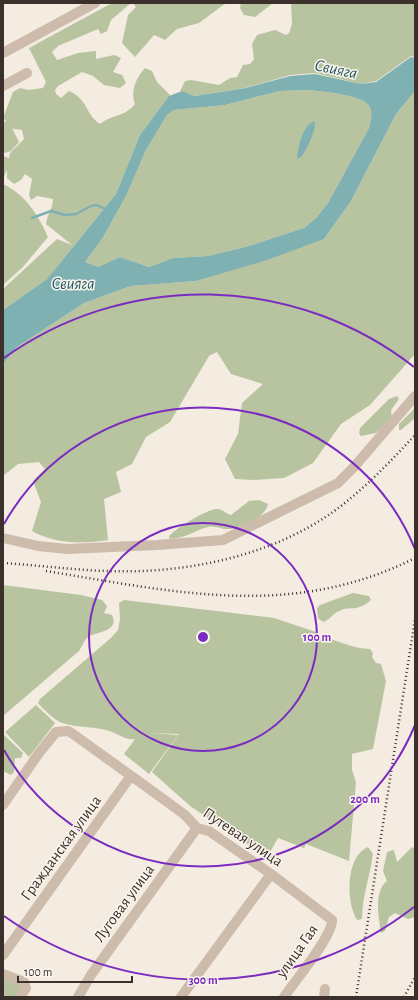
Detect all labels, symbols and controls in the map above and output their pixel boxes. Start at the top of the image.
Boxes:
water label: Свияга [313,56,359,82]
water label: Свияга [51,275,95,292]
centre of rings [196,630,210,644]
text: 100 m [303,631,331,643]
street label: Гражданская улица [18,793,105,904]
text: 200 m [350,793,380,805]
street label: Путевая улица [200,804,286,870]
street label: Луговая улица [91,861,158,945]
street label: улица Гая [272,921,322,982]
scale bar [18,958,132,984]
text: 100 m [24,966,52,978]
text: 300 m [188,974,218,986]

